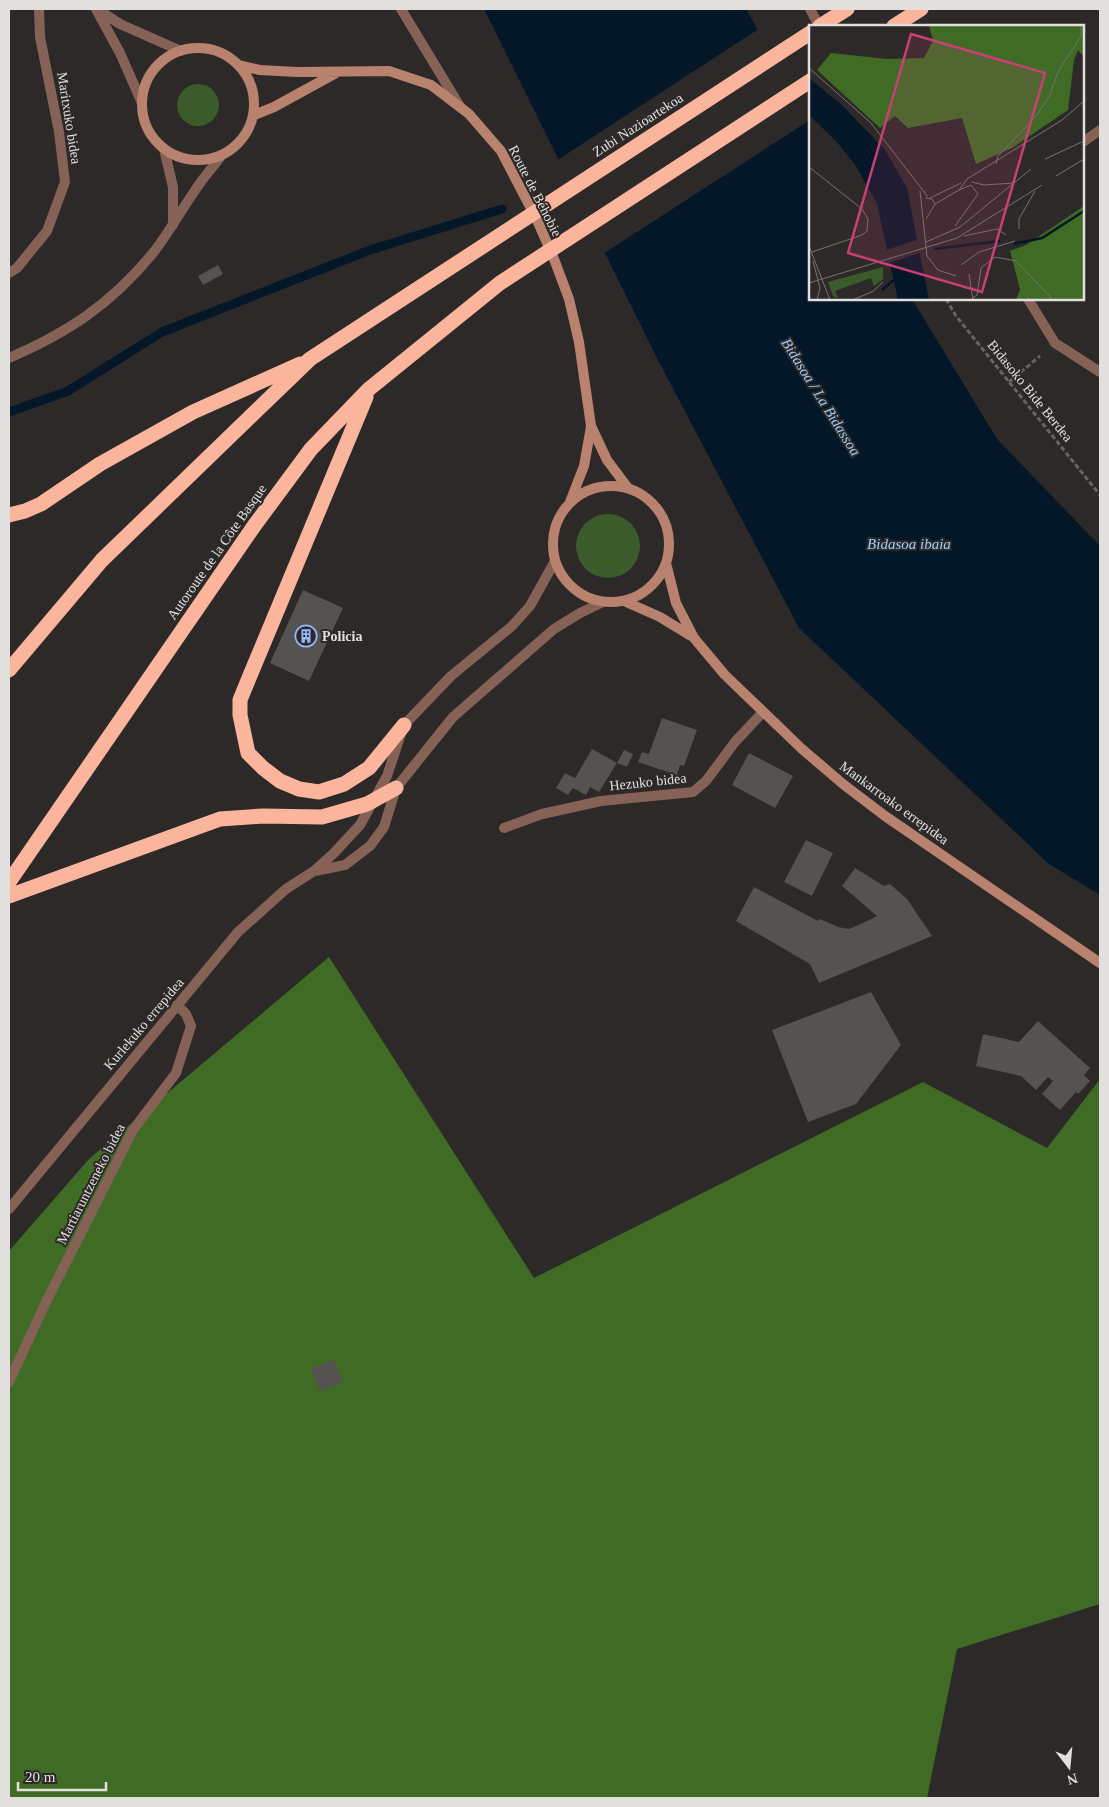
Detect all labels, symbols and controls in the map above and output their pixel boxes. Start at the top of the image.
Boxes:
inset map [809,25,1084,300]
street label: Maritxuko bidea [54,71,84,166]
street label: Zubi Nazioartekoa [590,90,687,160]
street label: Route de Béhobie [506,143,564,239]
water label: Bidasoa / La Bidassoa [778,335,864,459]
street label: Bidasoko Bide Berdea [985,337,1076,445]
street label: Autoroute de la Côte Basque [164,481,270,623]
water label: Bidasoa ibaia [867,536,951,552]
building icon: Policia [294,624,318,648]
place label: Policia [322,629,362,644]
street label: Mankarroako errepidea [837,758,952,848]
street label: Hezuko bidea [609,770,688,794]
street label: Kurlekuko errepidea [101,974,187,1073]
street label: Martiaruntzeneko bidea [54,1120,128,1247]
north arrow [1044,1742,1094,1792]
scale bar [18,1760,105,1792]
text: 20 m [25,1769,56,1785]
text: N [1066,1770,1079,1788]

